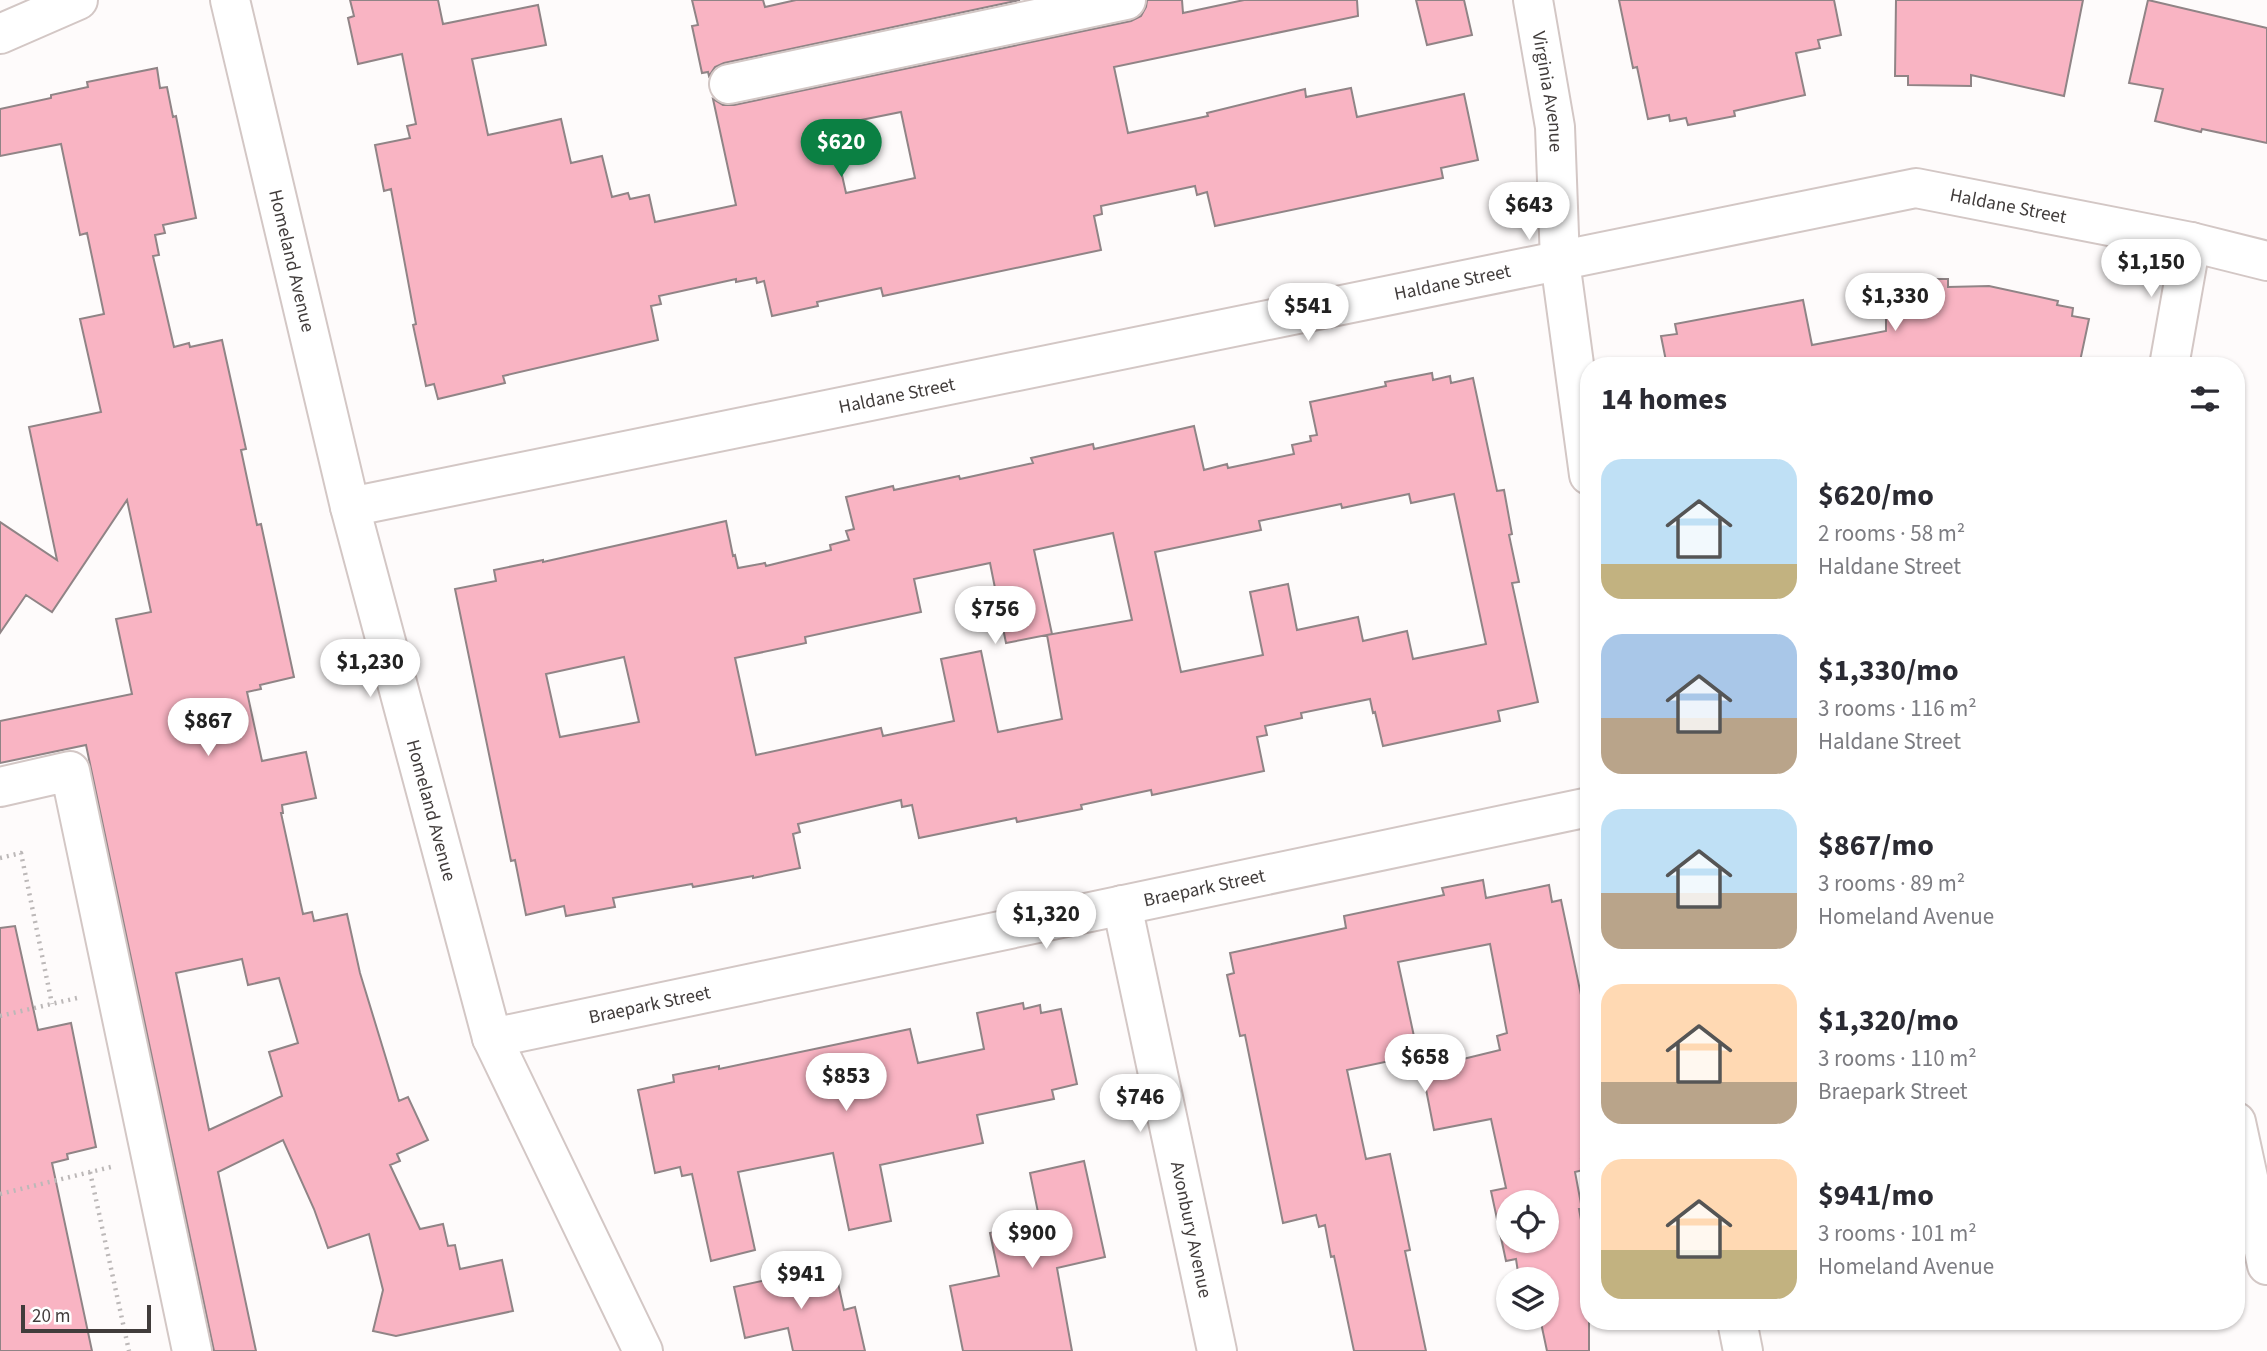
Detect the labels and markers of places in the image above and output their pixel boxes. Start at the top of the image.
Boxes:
pin: $620 [800,120,882,179]
pin: $643 [1488,182,1570,242]
pin: $1,150 [2094,240,2208,299]
pin: $1,330 [1838,274,1952,333]
pin: $541 [1267,284,1349,343]
pin: $756 [954,586,1036,646]
pin: $1,230 [313,640,427,699]
pin: $867 [167,698,249,758]
pin: $1,320 [989,892,1103,951]
pin: $658 [1384,1034,1466,1094]
pin: $853 [805,1054,887,1113]
pin: $746 [1099,1074,1181,1134]
pin: $900 [991,1210,1073,1270]
pin: $941 [760,1252,842,1311]

